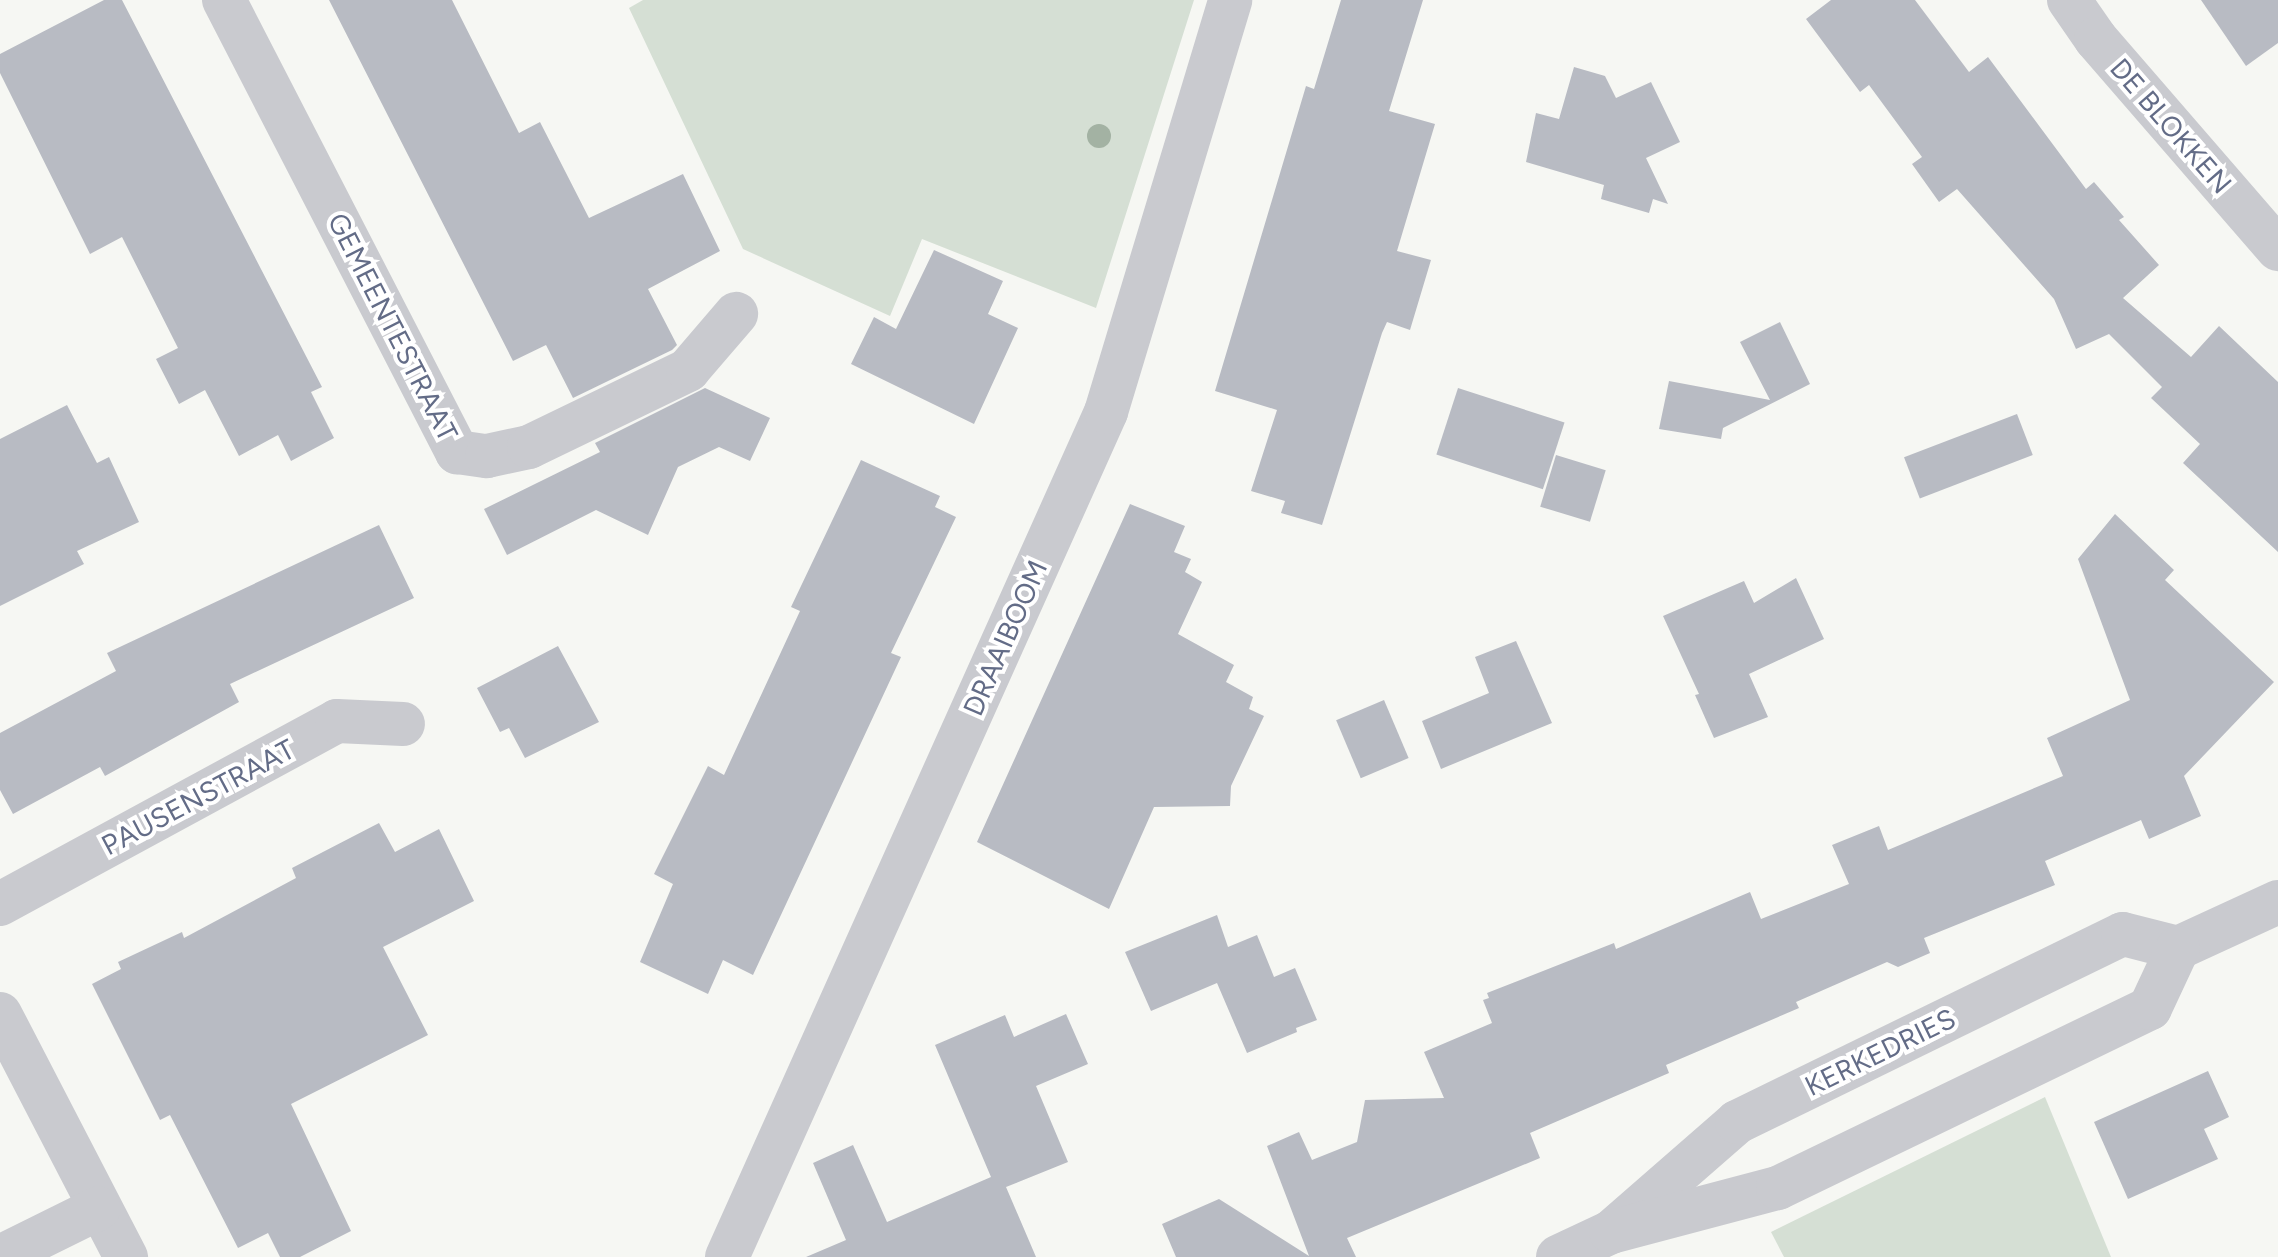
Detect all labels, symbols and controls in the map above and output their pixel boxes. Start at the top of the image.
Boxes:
street label: DE BLOKKEN [2103,52,2239,200]
street label: GEMEENTESTRAAT [321,207,465,447]
street label: DRAAIBOOM [956,555,1054,721]
street label: PAUSENSTRAAT [96,732,300,862]
street label: KERKEDRIES [1799,1001,1961,1103]

